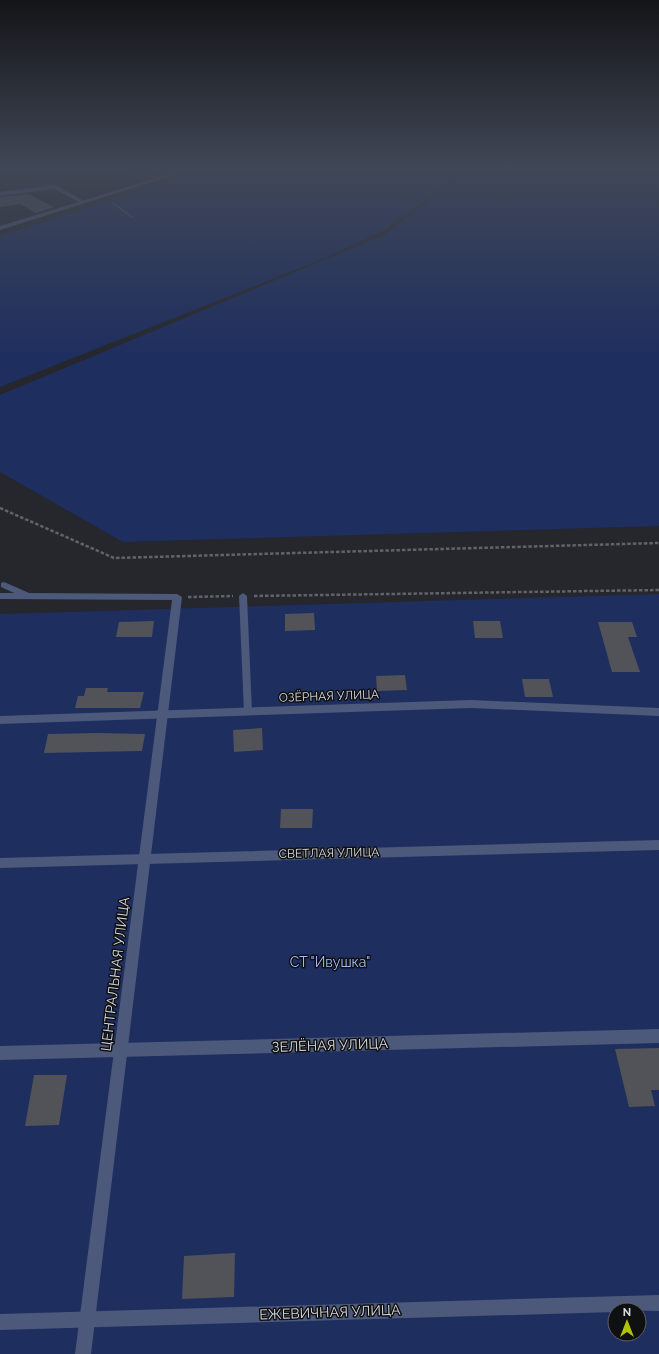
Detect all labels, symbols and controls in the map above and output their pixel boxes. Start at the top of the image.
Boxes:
street label: ОЗЁРНАЯ УЛИЦА [279,687,379,705]
street label: СВЕТЛАЯ УЛИЦА [279,845,379,861]
street label: ЦЕНТРАЛЬНАЯ УЛИЦА [98,895,132,1052]
park label: СТ "Ивушка" [290,954,370,970]
street label: ЗЕЛЁНАЯ УЛИЦА [272,1033,389,1055]
street label: ЕЖЕВИЧНАЯ УЛИЦА [259,1302,401,1322]
north arrow [607,1302,647,1342]
text: N [623,1306,631,1319]

